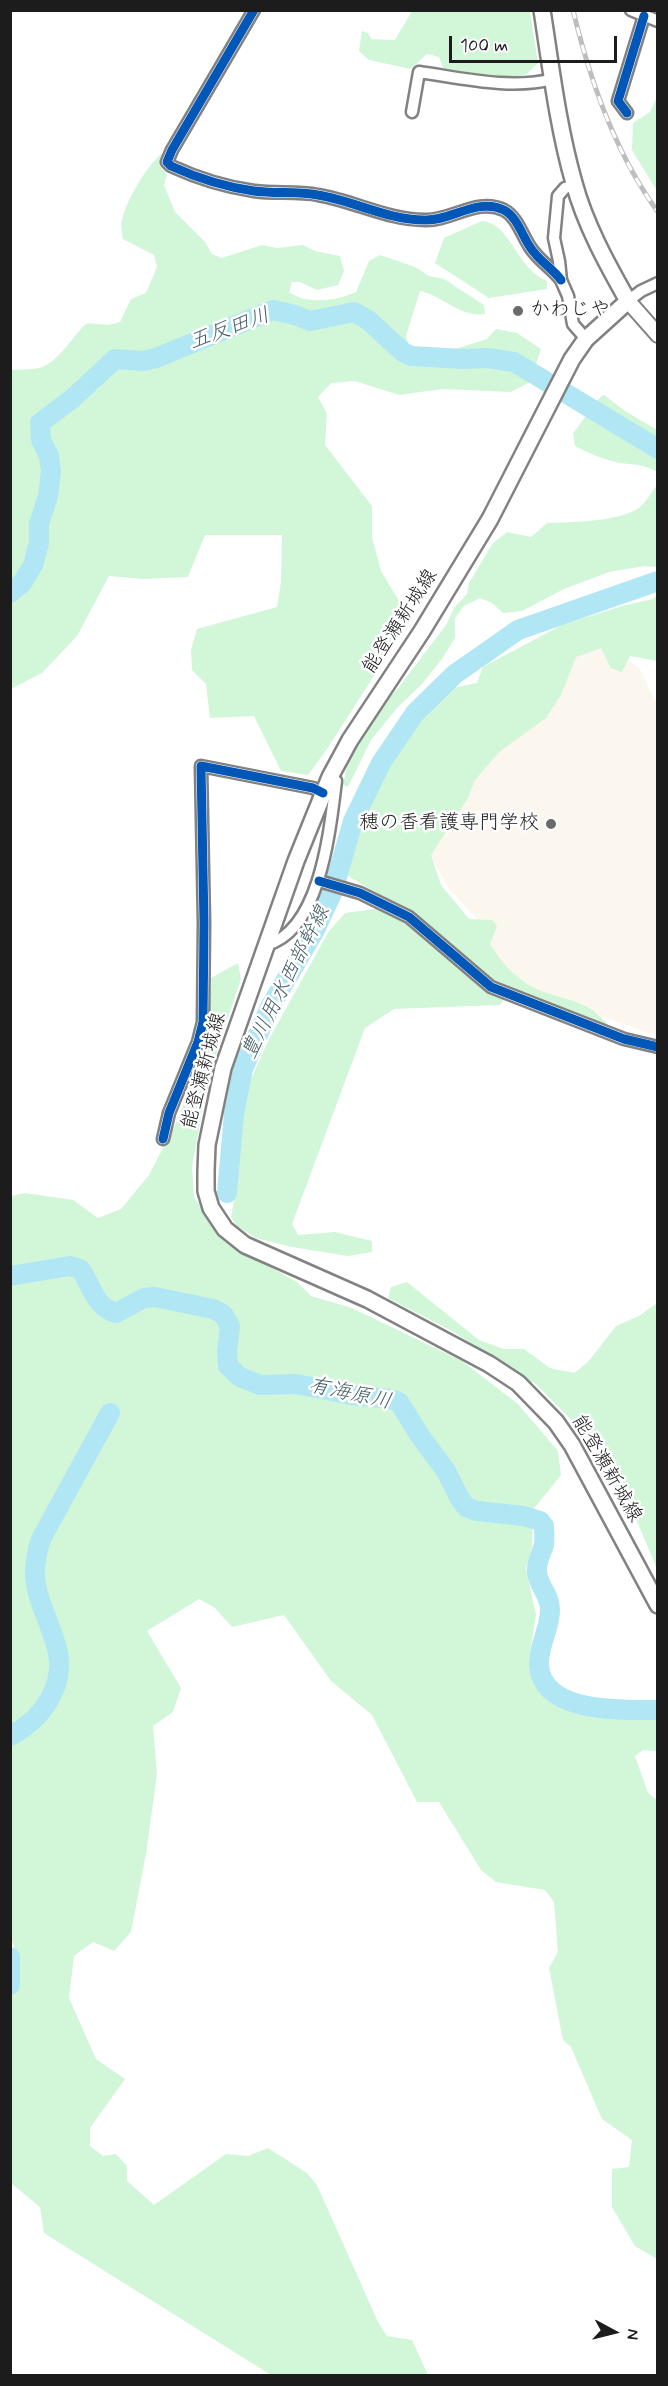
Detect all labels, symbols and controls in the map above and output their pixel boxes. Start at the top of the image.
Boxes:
scale bar [452,24,620,62]
text: 100 m [460,34,508,58]
place label: かわじや [530,299,610,323]
water label: 五反田川 [186,304,274,356]
marker: かわじや [511,304,525,318]
street label: 能登瀬新城線 [358,565,444,679]
place label: 穂の香看護専門学校 [359,812,539,836]
marker: 穂の香看護専門学校 [544,817,558,831]
water label: 豊川用水西部幹線 [238,902,336,1064]
street label: 能登瀬新城線 [178,1010,232,1132]
water label: 有海原川 [306,1374,394,1416]
street label: 能登瀬新城線 [566,1411,646,1527]
north arrow [584,2302,644,2362]
text: N [621,2328,643,2341]

